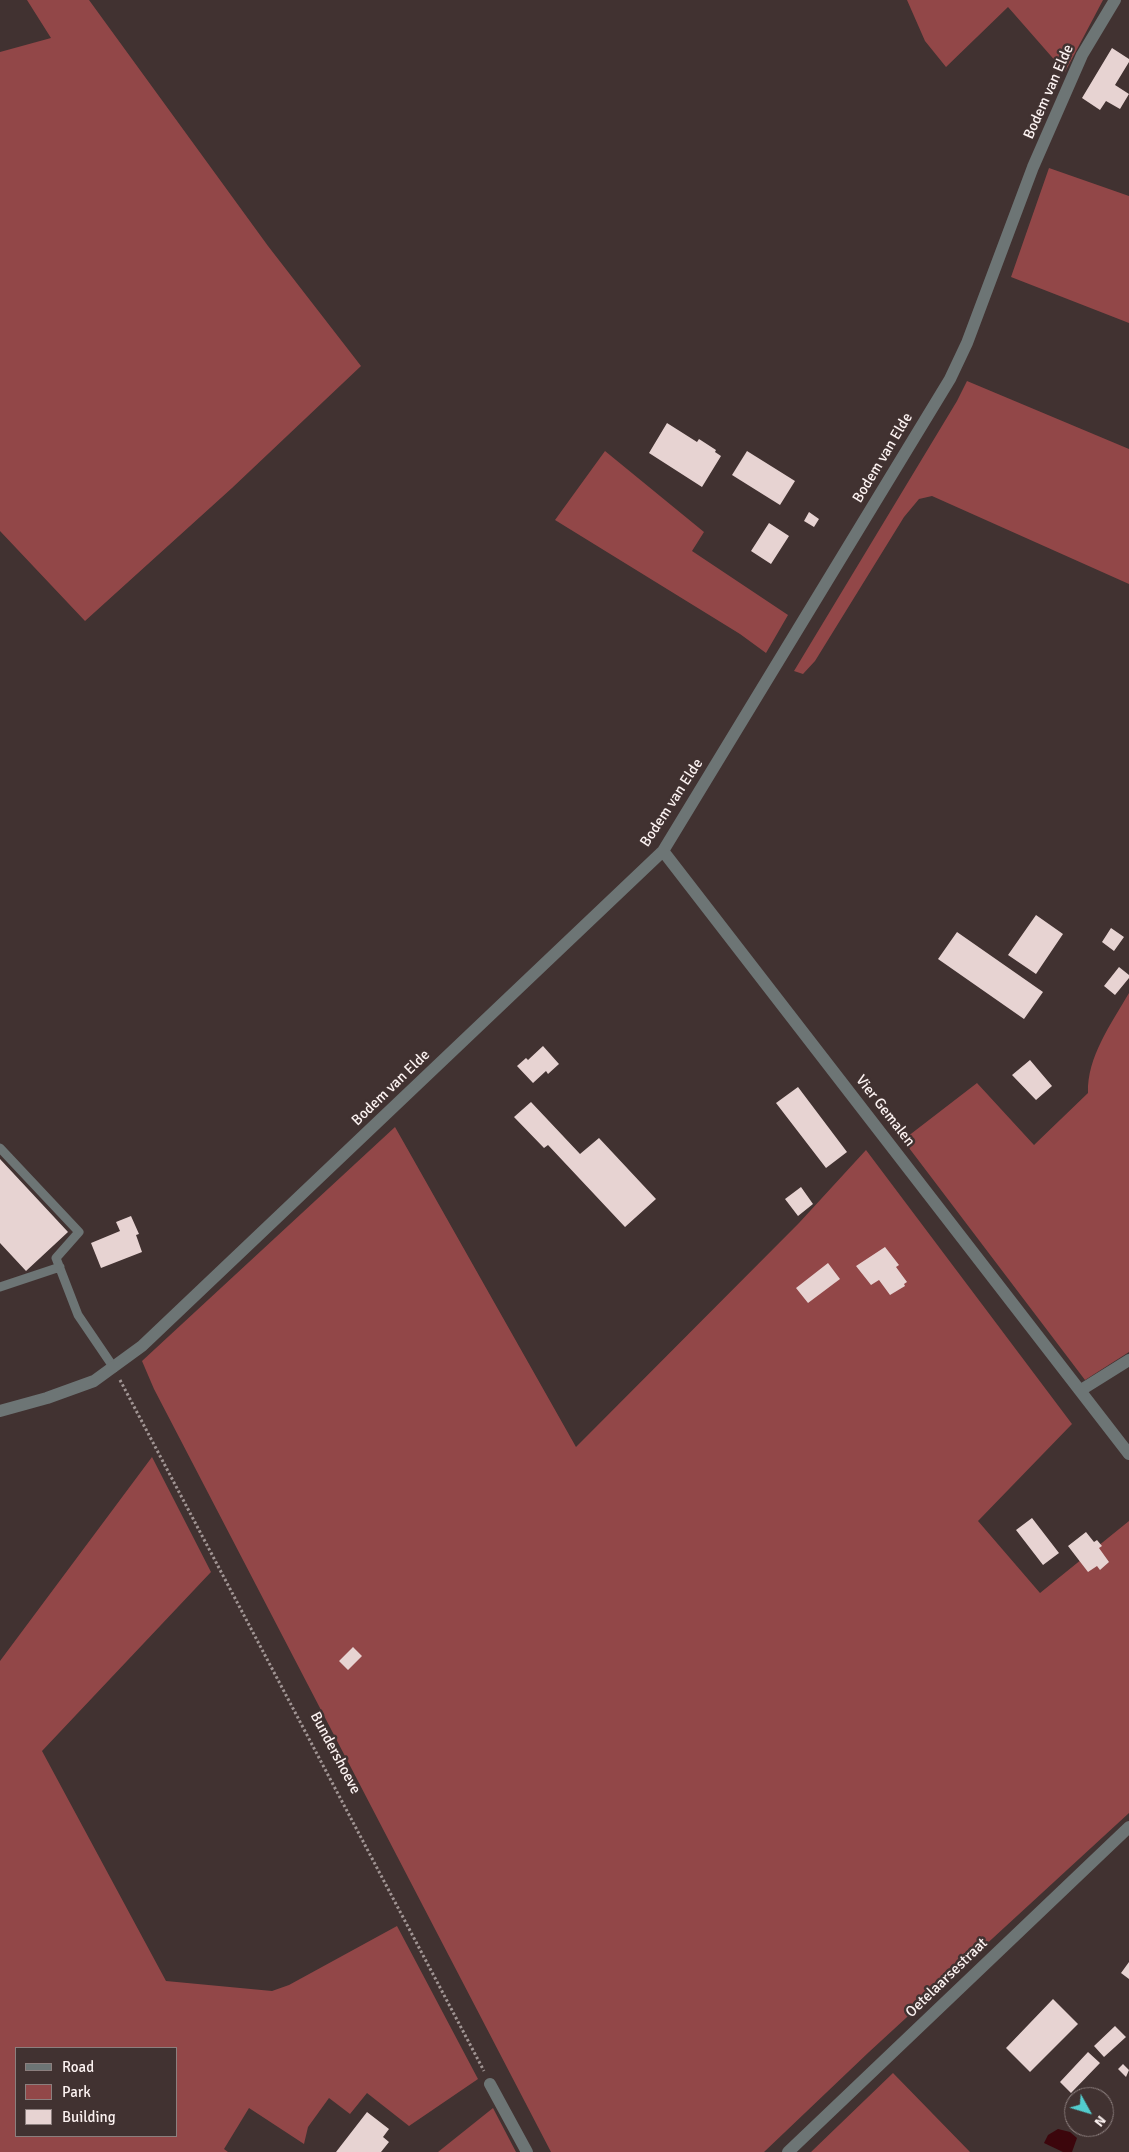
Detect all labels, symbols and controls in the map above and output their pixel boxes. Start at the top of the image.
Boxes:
street label: Bodem van Elde [1020,42,1078,142]
street label: Bodem van Elde [849,410,917,506]
street label: Bodem van Elde [637,755,707,851]
street label: Bodem van Elde [348,1046,434,1130]
street label: Vier Gemalen [852,1072,918,1150]
street label: Bundershoeve [306,1709,364,1797]
street label: Oetelaarsestraat [902,1934,992,2022]
legend [15,2047,178,2137]
text: Road [62,2058,94,2076]
text: Park [62,2083,91,2101]
north arrow [1064,2087,1114,2137]
text: Building [62,2108,116,2126]
text: N [1091,2112,1110,2130]

